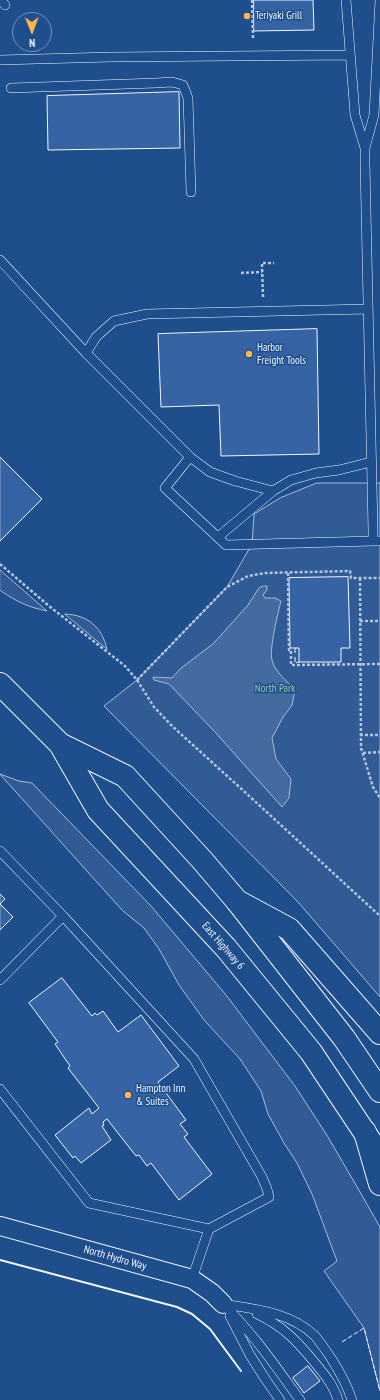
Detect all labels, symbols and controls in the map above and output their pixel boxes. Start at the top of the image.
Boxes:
place label: Teriyaki Grill [255,9,302,23]
marker: Teriyaki Grill [242,11,252,21]
north arrow [12,12,52,52]
text: N [29,36,35,50]
place label: Harbor Freight Tools [257,341,306,367]
marker: Harbor Freight Tools [244,349,254,359]
park label: North Park [255,682,295,696]
street label: East Highway 6 [199,920,247,972]
place label: Hampton Inn & Suites [136,1082,185,1108]
marker: Hampton Inn & Suites [123,1090,133,1100]
street label: North Hydro Way [82,1243,148,1273]

